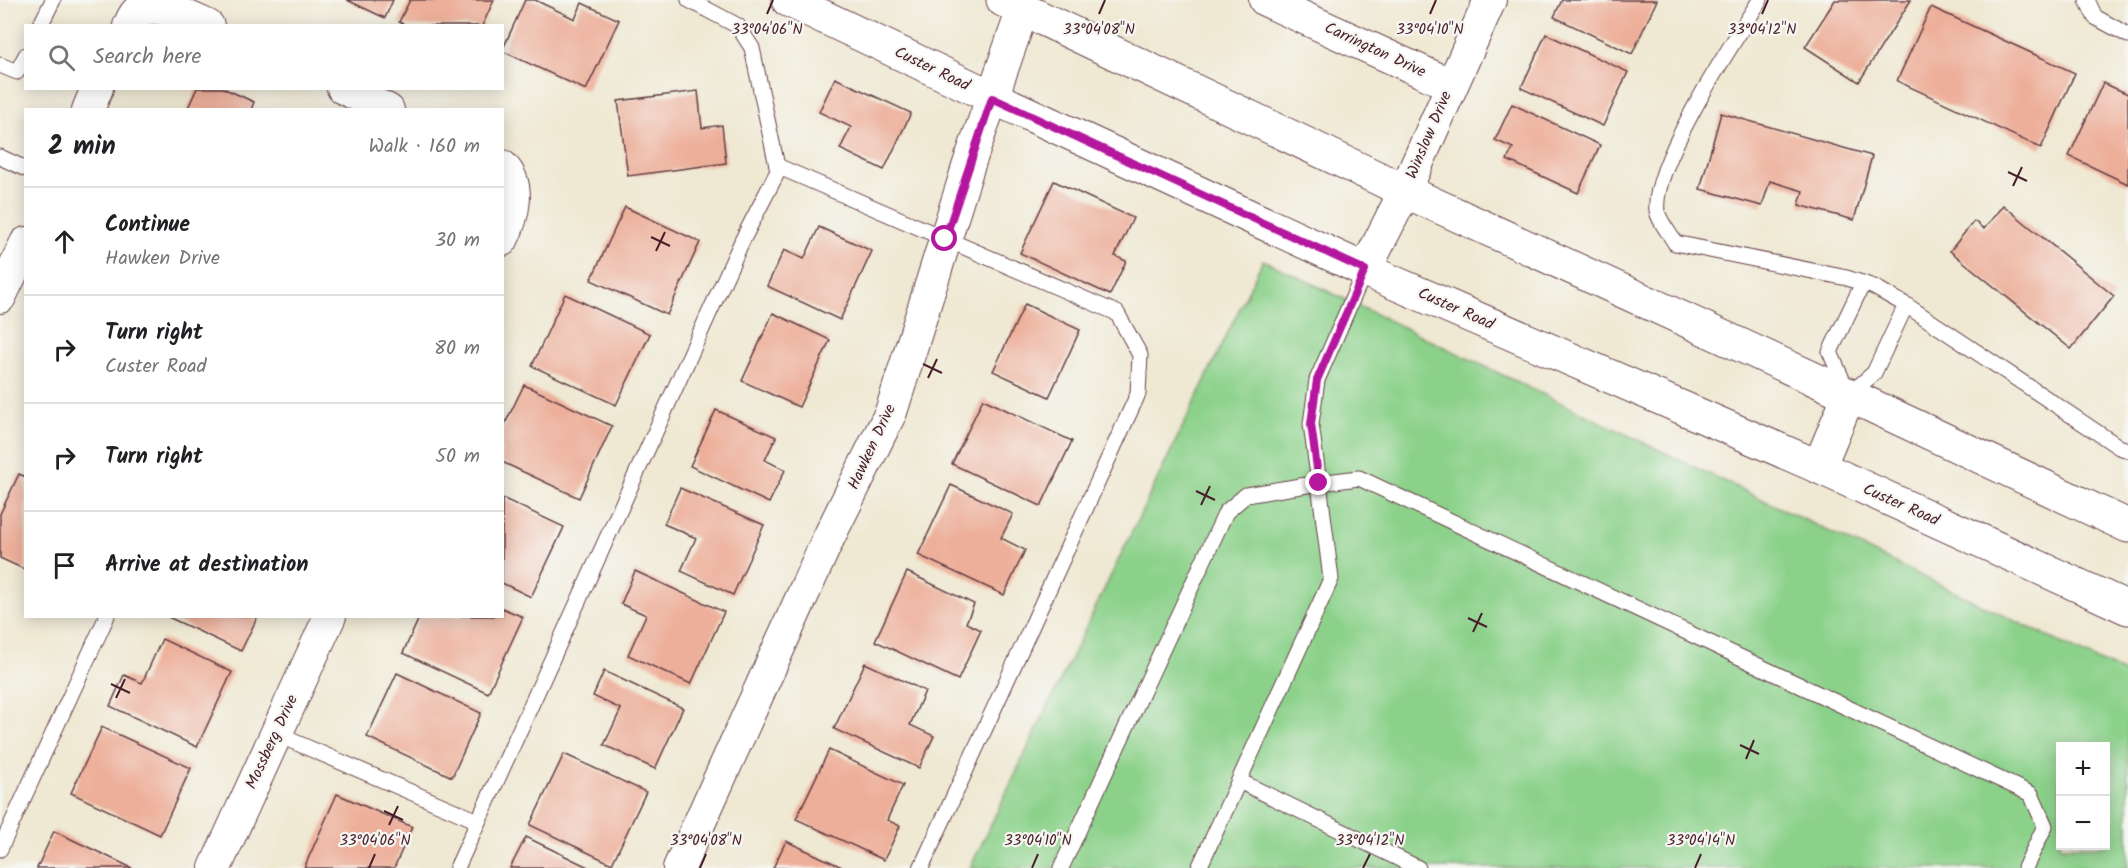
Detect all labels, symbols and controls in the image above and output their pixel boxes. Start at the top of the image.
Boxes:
street label: Carrington Drive [1320,16,1430,84]
text: 33°04'06"N [731,18,803,42]
text: 33°04'08"N [1063,18,1135,42]
text: 33°04'10"N [1396,18,1464,42]
text: 33°04'12"N [1728,18,1796,42]
search box [24,24,504,90]
text: Search here [93,40,201,75]
street label: Custer Road [890,40,975,98]
icon: search [45,41,78,74]
street label: Winslow Drive [1399,87,1459,183]
text: 2 min [48,126,116,168]
text: Walk · 160 m [369,131,480,163]
text: Continue [105,208,190,243]
icon: ahead [48,225,81,258]
text: 30 m [435,225,480,257]
route start [931,225,957,251]
text: Hawken Drive [105,243,220,275]
street label: Custer Road [1414,281,1499,337]
text: Turn right [105,316,203,351]
icon: right [48,333,81,366]
text: 80 m [434,333,480,365]
text: Custer Road [105,351,207,383]
street label: Hawken Drive [841,400,903,494]
text: Turn right [105,440,203,475]
icon: right [48,441,81,474]
text: 50 m [435,441,480,473]
route end [1305,469,1331,495]
street label: Custer Road [1859,477,1944,533]
text: Arrive at destination [105,548,308,583]
icon: arrive [48,549,81,582]
street label: Mossberg Drive [239,691,305,793]
map controls [2056,742,2110,850]
button: + [2056,742,2110,796]
button: − [2056,796,2110,850]
text: 33°04'06"N [339,829,411,853]
text: 33°04'08"N [670,829,742,853]
text: 33°04'10"N [1004,829,1072,853]
text: 33°04'12"N [1336,829,1404,853]
text: 33°04'14"N [1667,829,1735,853]

